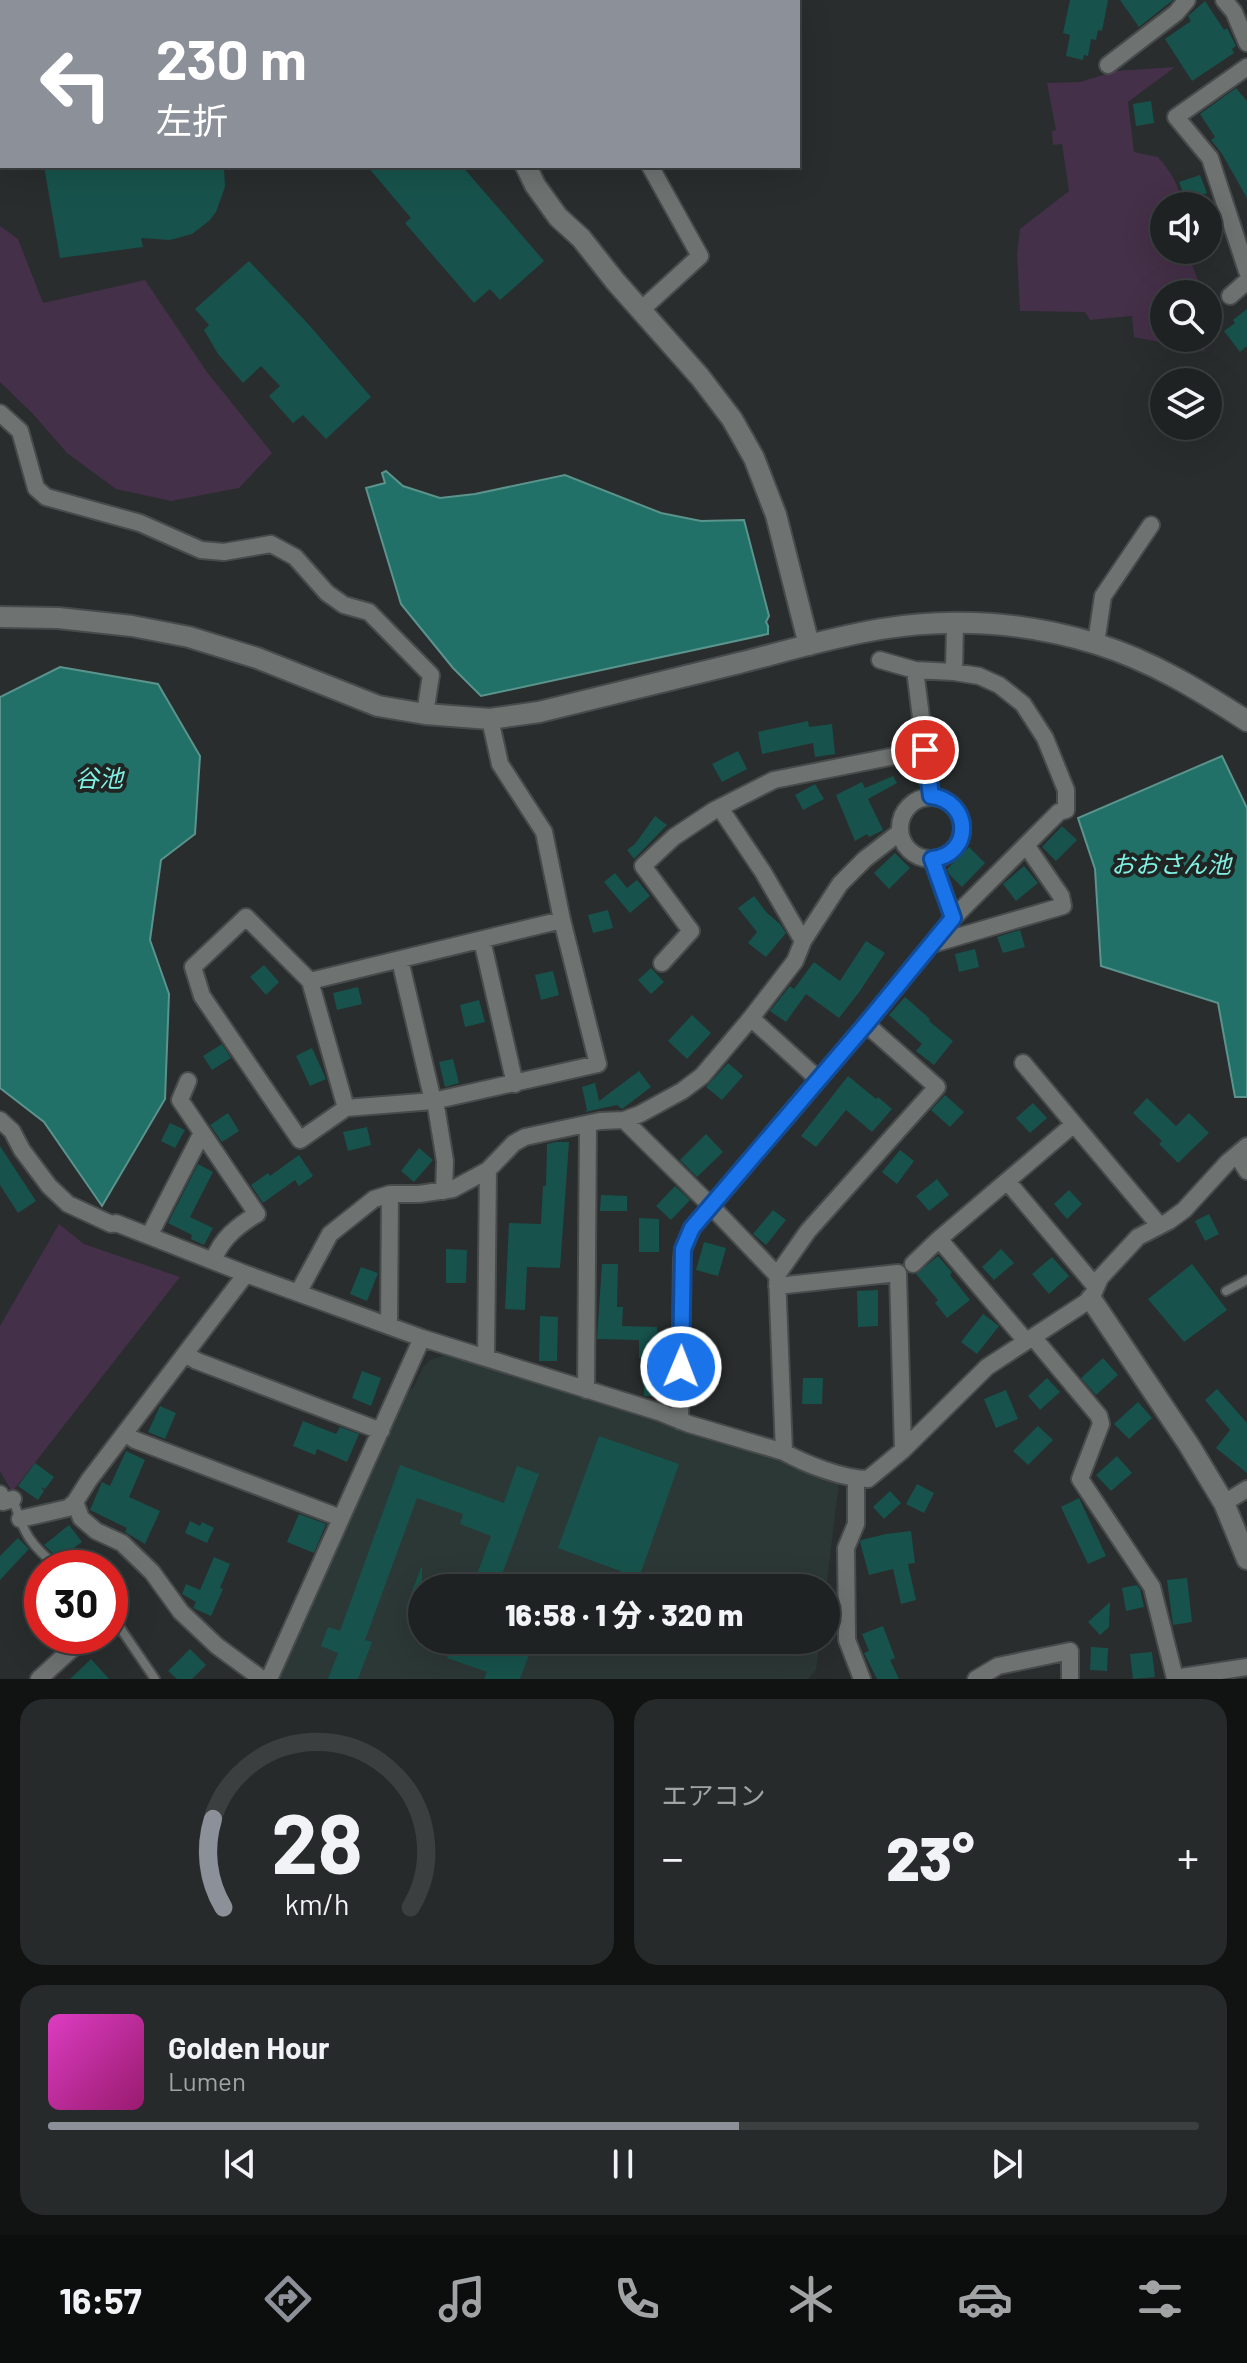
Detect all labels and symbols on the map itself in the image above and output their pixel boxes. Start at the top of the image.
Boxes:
pin [891,716,959,784]
water label: 谷池 [75,763,125,792]
water label: おおさん池 [1111,849,1233,878]
position arrow [639,1325,723,1409]
speed limit sign: 30 [24,1550,128,1654]

